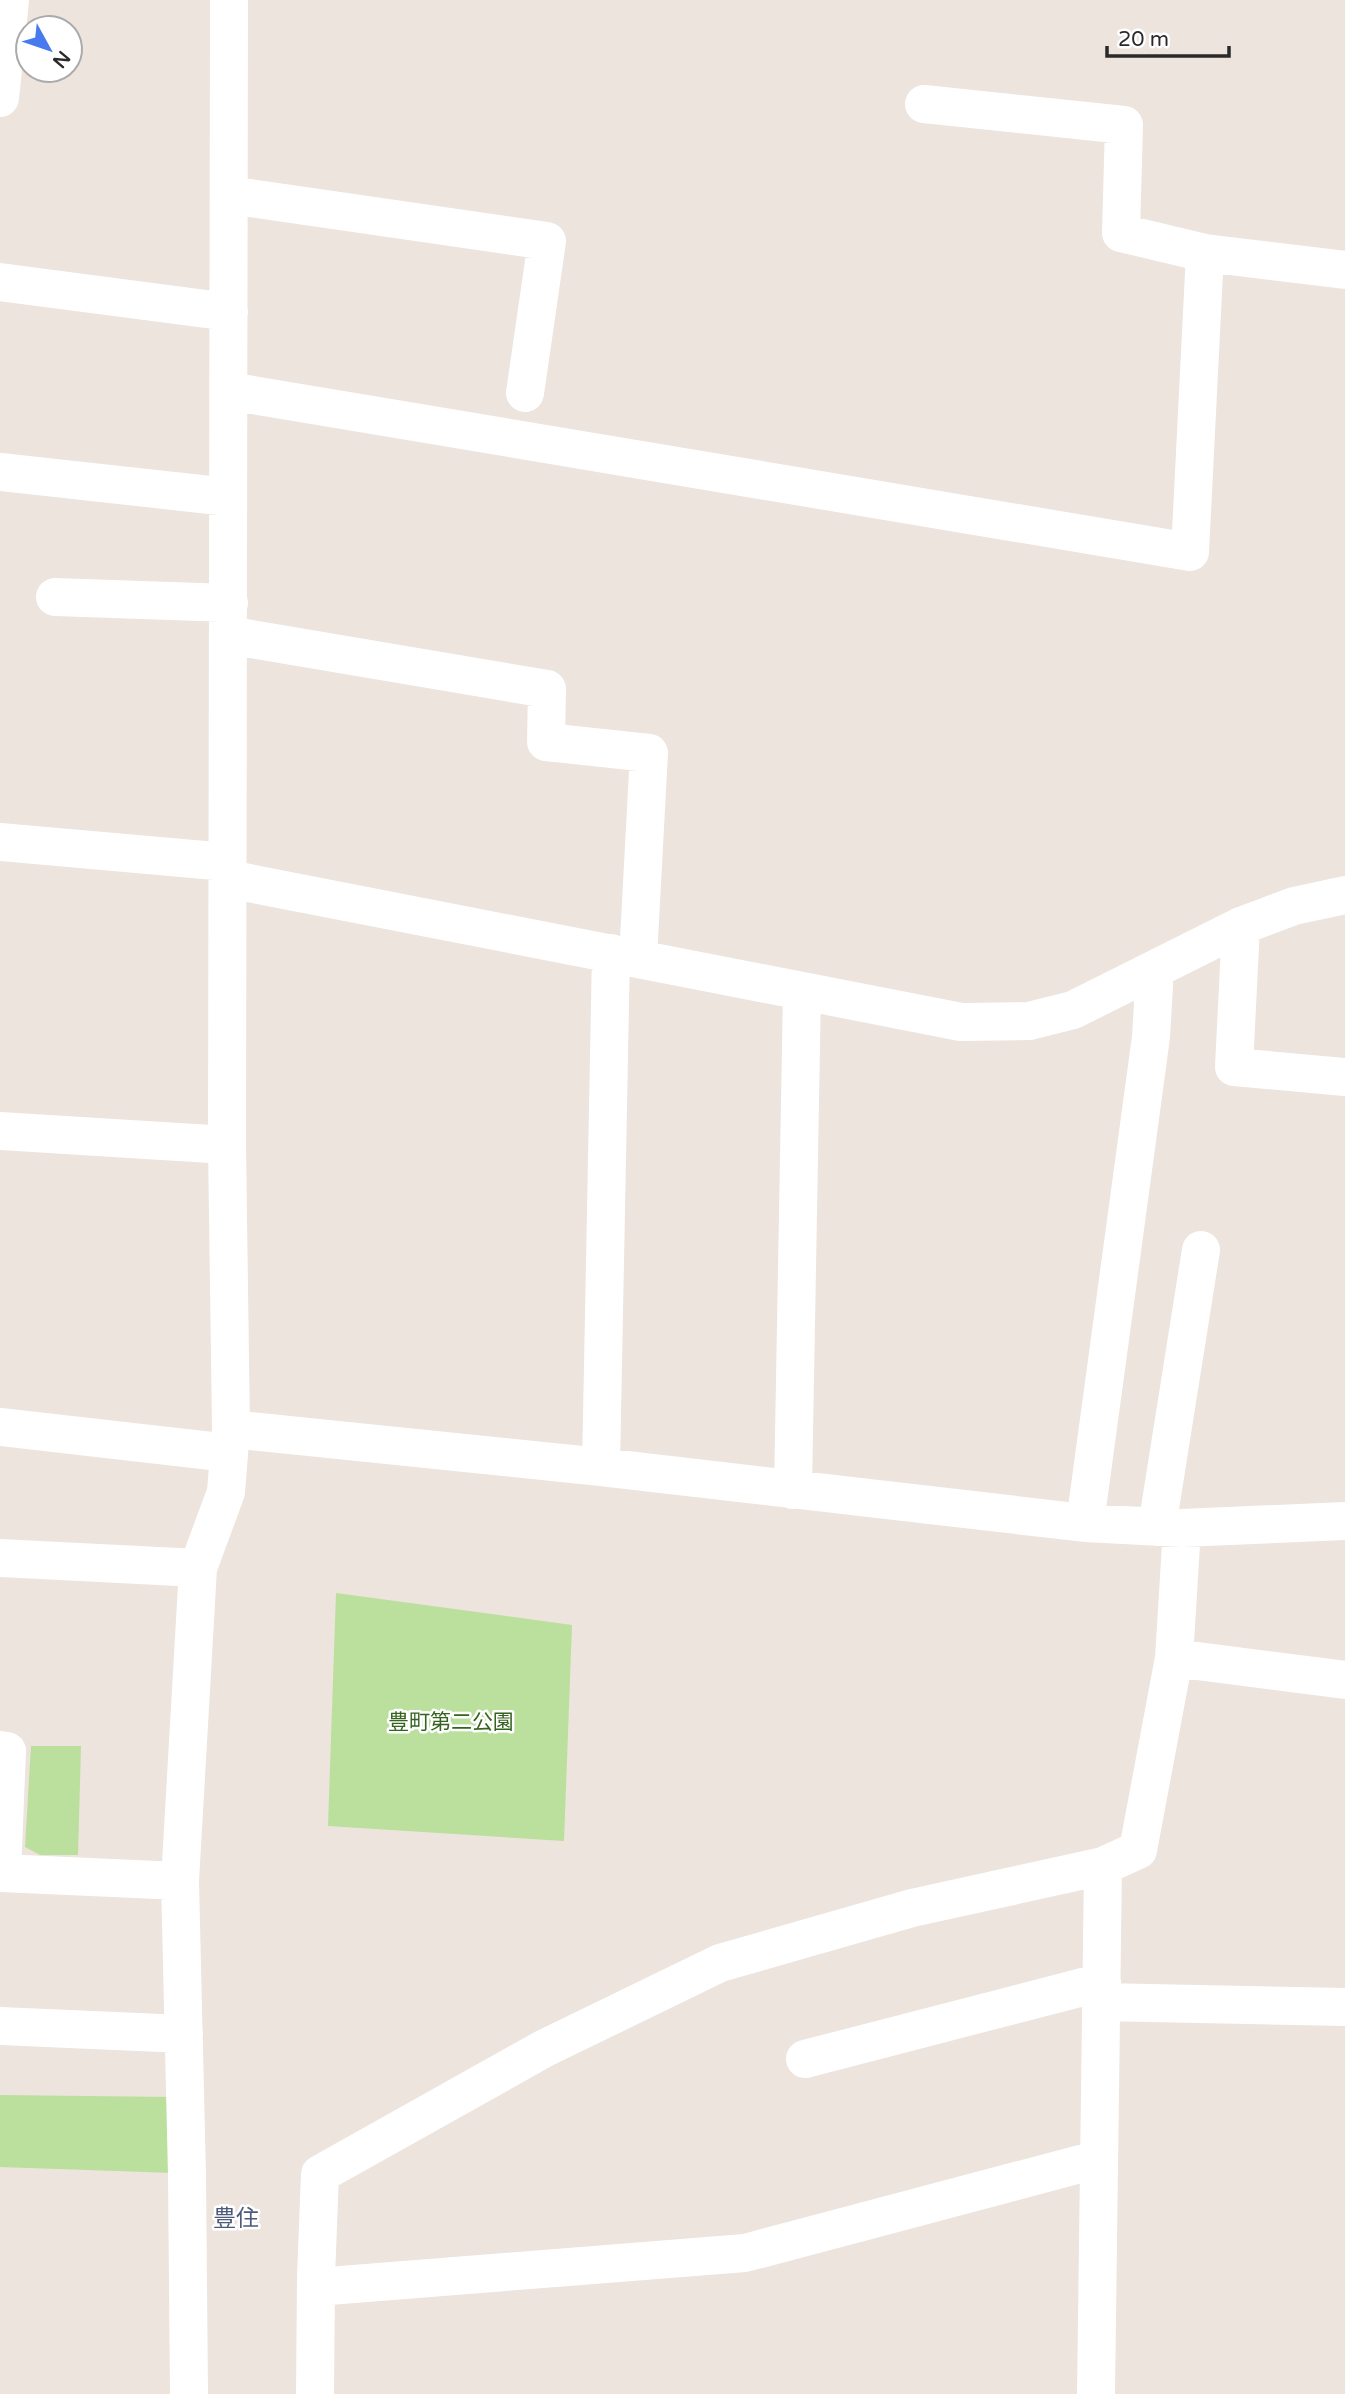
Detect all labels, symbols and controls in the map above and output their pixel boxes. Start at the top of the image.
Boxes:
north arrow [14,14,84,84]
scale bar [1107,14,1230,58]
text: 20 m [1118,27,1169,52]
text: N [48,46,75,72]
park label: 豊町第二公園 [388,1710,514,1735]
district label: 豊住 [213,2205,259,2233]

